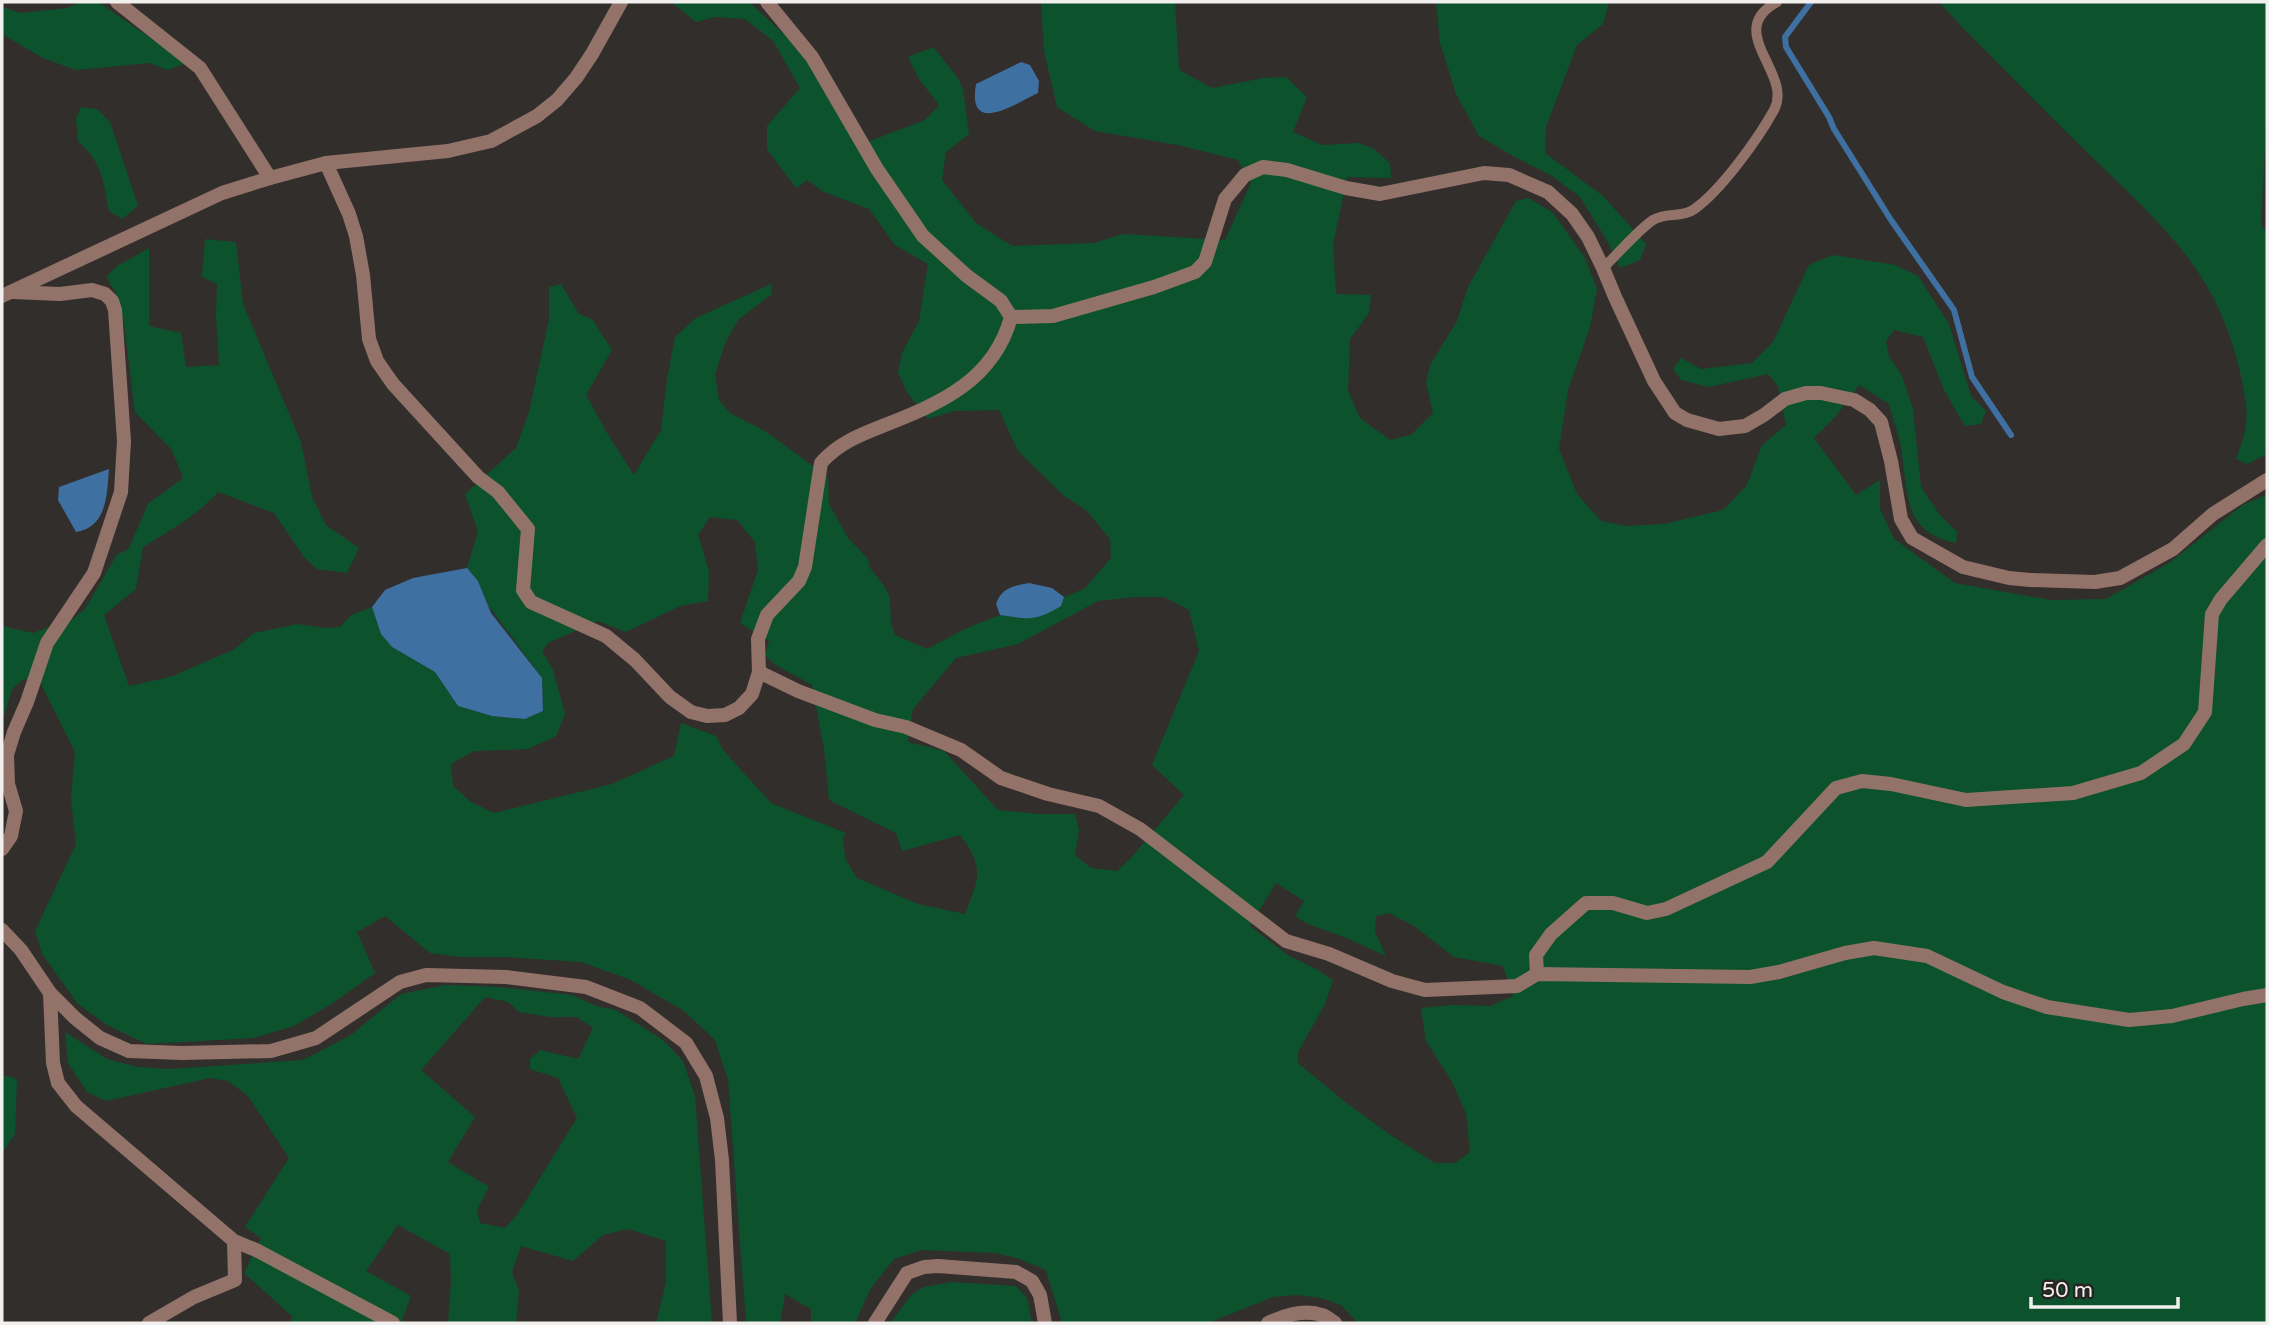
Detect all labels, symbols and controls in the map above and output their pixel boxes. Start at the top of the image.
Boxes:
scale bar [2031,1266,2178,1310]
text: 50 m [2042,1278,2093,1303]

